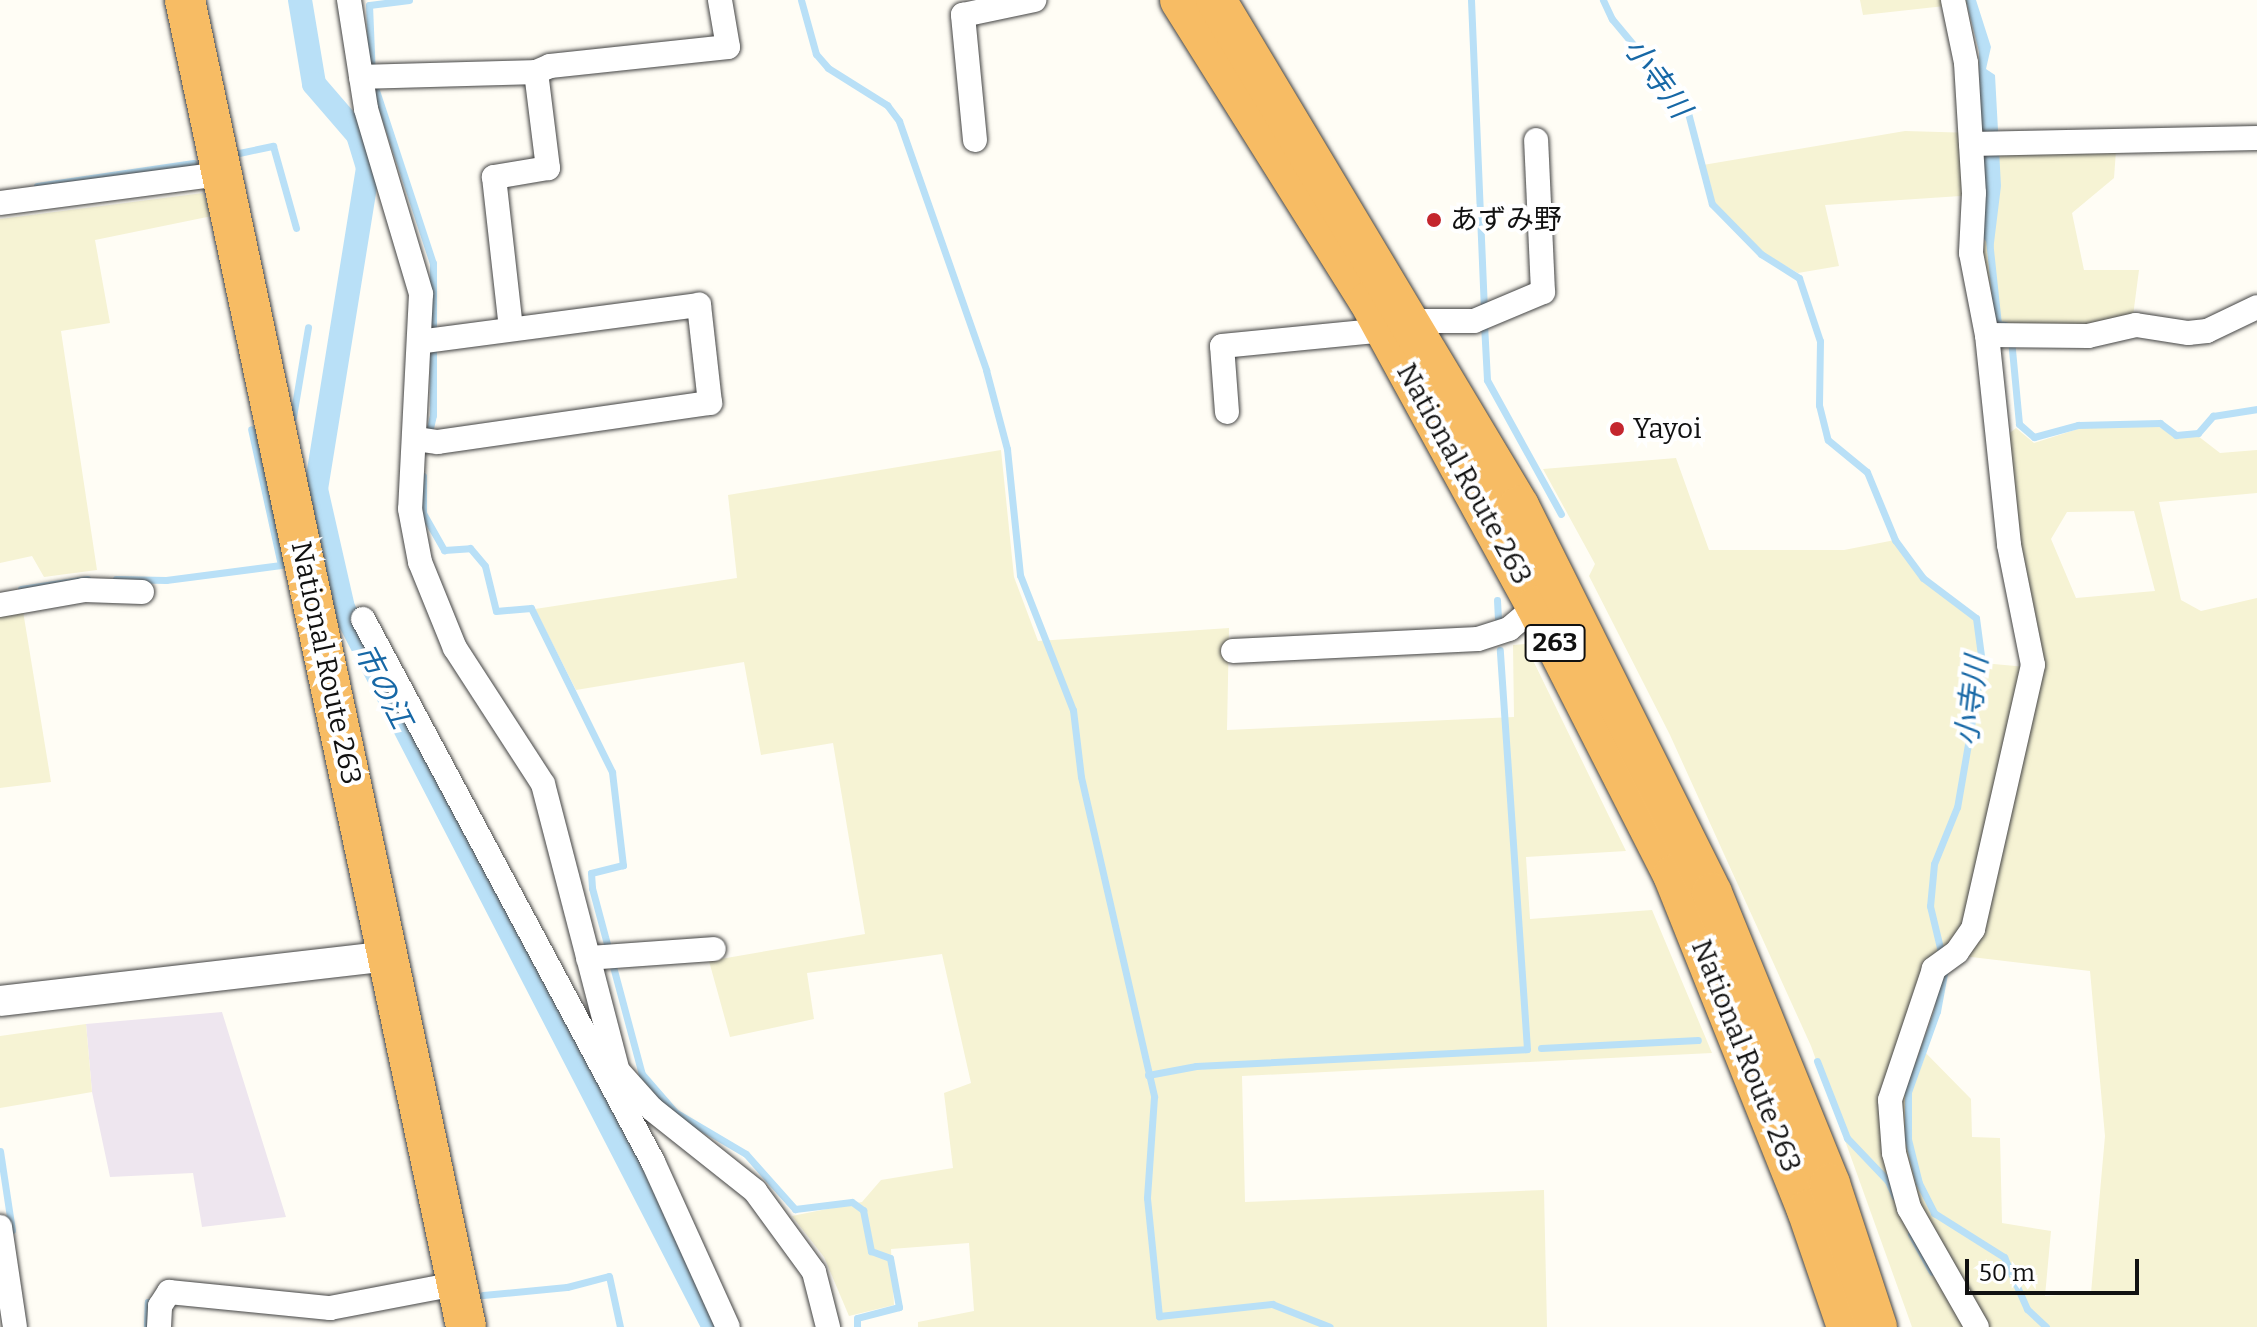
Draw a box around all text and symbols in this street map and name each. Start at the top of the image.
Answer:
water label: 小寺川 [1616,31,1698,125]
place label: あずみ野 [1450,203,1562,237]
marker: あずみ野 [1425,211,1443,229]
street label: National Route 263 [1389,358,1539,590]
place label: Yayoi [1633,412,1702,446]
marker: Yayoi [1608,420,1626,438]
street label: National Route 263 [284,538,368,788]
road number: 263 [1523,621,1587,665]
water label: 市の江 [347,638,419,734]
water label: 小寺川 [1949,654,1995,748]
street label: National Route 263 [1684,935,1808,1177]
scale bar [1969,1243,2143,1293]
text: 50 m [1979,1259,2035,1287]

